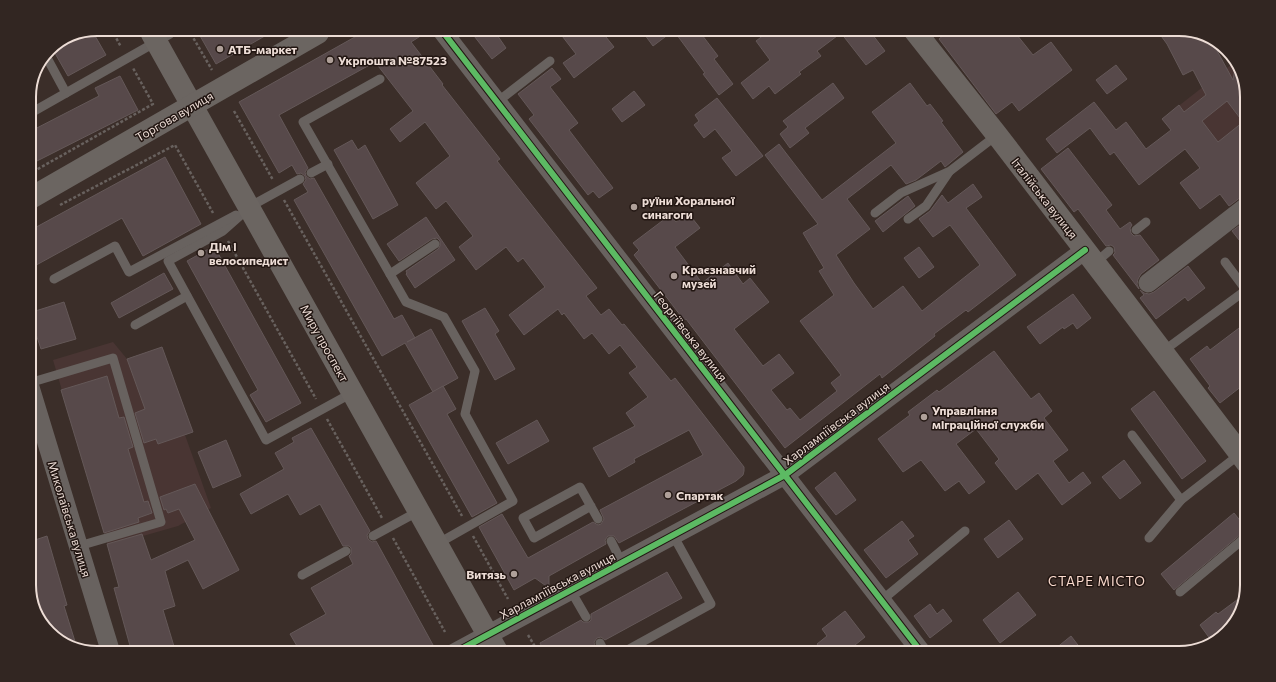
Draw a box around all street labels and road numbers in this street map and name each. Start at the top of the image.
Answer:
street label: Торгова вулиця [133,88,215,144]
street label: Італійська вулиця [1009,155,1081,241]
street label: Георгіївська вулиця [651,288,731,384]
street label: Миру проспект [298,302,352,384]
street label: Харлампіївська вулиця [780,379,892,467]
street label: Миколаївська вулиця [46,459,94,579]
street label: Харлампіївська вулиця [497,549,617,621]

